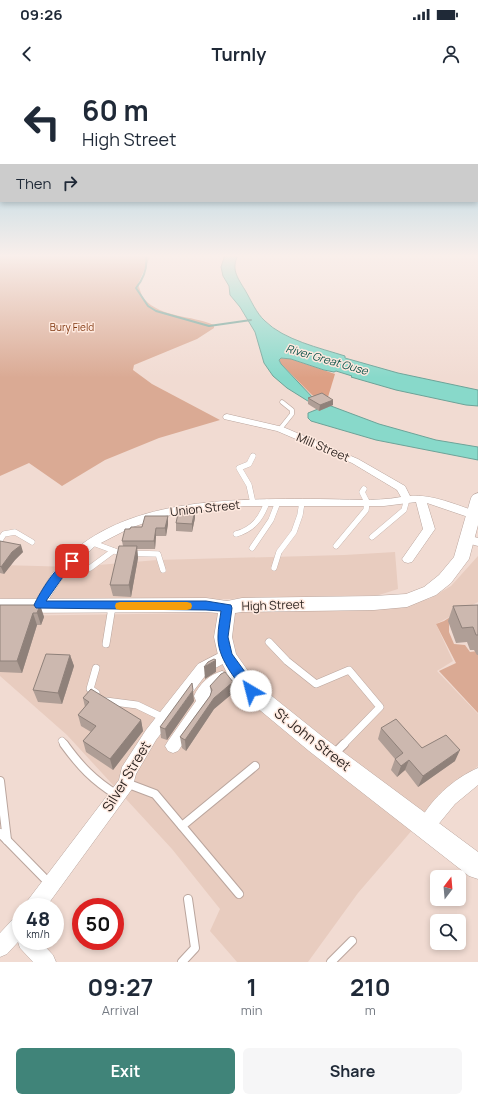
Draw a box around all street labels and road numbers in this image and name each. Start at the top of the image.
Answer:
street label: Mill Street [294,428,352,466]
street label: Union Street [169,496,241,520]
street label: High Street [241,595,305,615]
street label: St John Street [271,703,356,775]
street label: Silver Street [97,737,155,815]

